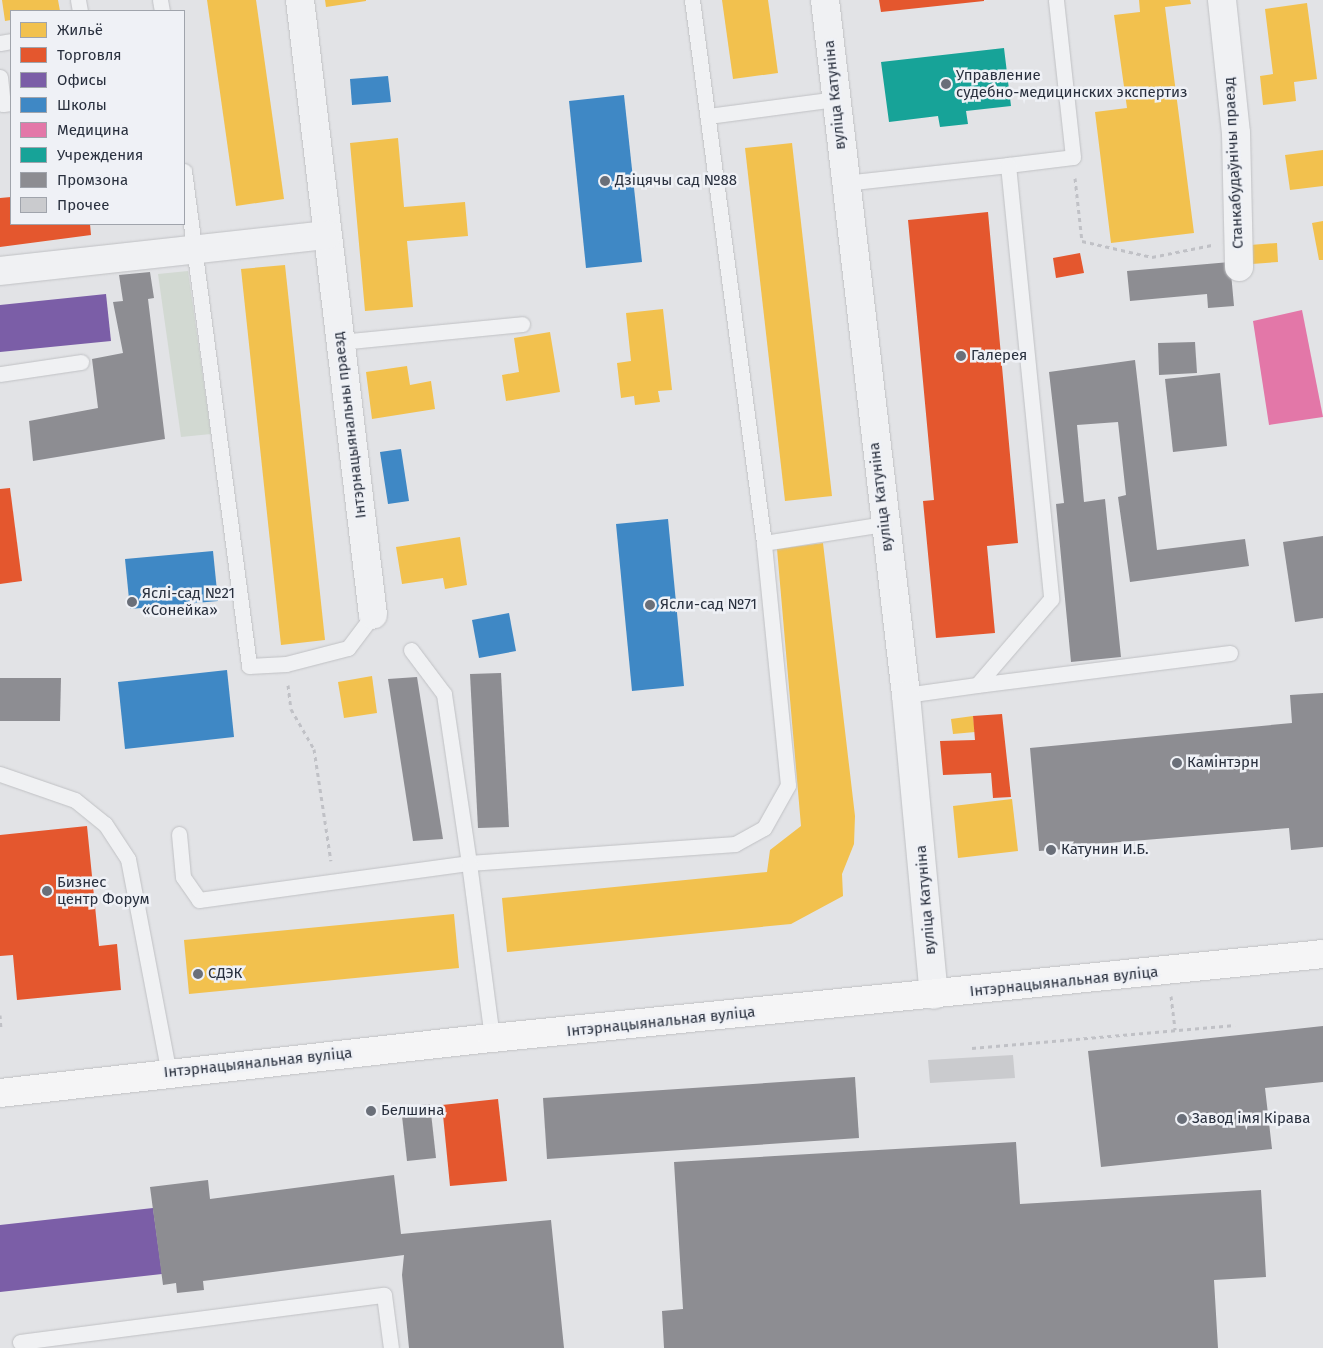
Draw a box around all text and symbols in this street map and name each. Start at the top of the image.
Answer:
legend [10,10,185,225]
text: Жильё [57,21,103,39]
street label: вуліца Катуніна [820,39,850,151]
text: Торговля [57,46,122,64]
place label: Управление судебно-медицинских экспертиз [956,66,1188,101]
text: Офисы [57,71,107,89]
street label: Станкабудаўнічы праезд [1221,77,1247,249]
marker: Управление судебно-медицинских экспертиз [940,78,952,90]
text: Школы [57,96,107,114]
text: Медицина [57,121,129,139]
text: Учреждения [57,146,143,164]
text: Промзона [57,171,128,189]
place label: Дзіцячы сад №88 [615,172,737,190]
marker: Дзіцячы сад №88 [599,175,611,187]
text: Прочее [57,196,109,214]
street label: Інтэрнацыянальны праезд [330,331,370,519]
place label: Галерея [971,347,1027,365]
marker: Галерея [955,350,967,362]
street label: вуліца Катуніна [865,441,897,553]
place label: Яслі-сад №21 «Сонейка» [142,584,235,619]
marker: Яслі-сад №21 «Сонейка» [126,596,138,608]
place label: Ясли-сад №71 [660,596,757,614]
marker: Ясли-сад №71 [644,599,656,611]
place label: Камінтэрн [1187,754,1259,772]
marker: Камінтэрн [1171,757,1183,769]
place label: Катунин И.Б. [1061,841,1149,859]
street label: вуліца Катуніна [912,844,940,956]
marker: Катунин И.Б. [1045,844,1057,856]
place label: Бизнес центр Форум [57,873,150,908]
marker: Бизнес центр Форум [41,885,53,897]
street label: Інтэрнацыянальная вуліца [969,963,1159,1001]
place label: СДЭК [208,965,242,983]
marker: СДЭК [192,968,204,980]
street label: Інтэрнацыянальная вуліца [566,1003,756,1041]
street label: Інтэрнацыянальная вуліца [163,1044,353,1082]
place label: Белшина [381,1102,444,1120]
marker: Белшина [365,1105,377,1117]
place label: Завод імя Кірава [1192,1110,1310,1128]
marker: Завод імя Кірава [1176,1113,1188,1125]

